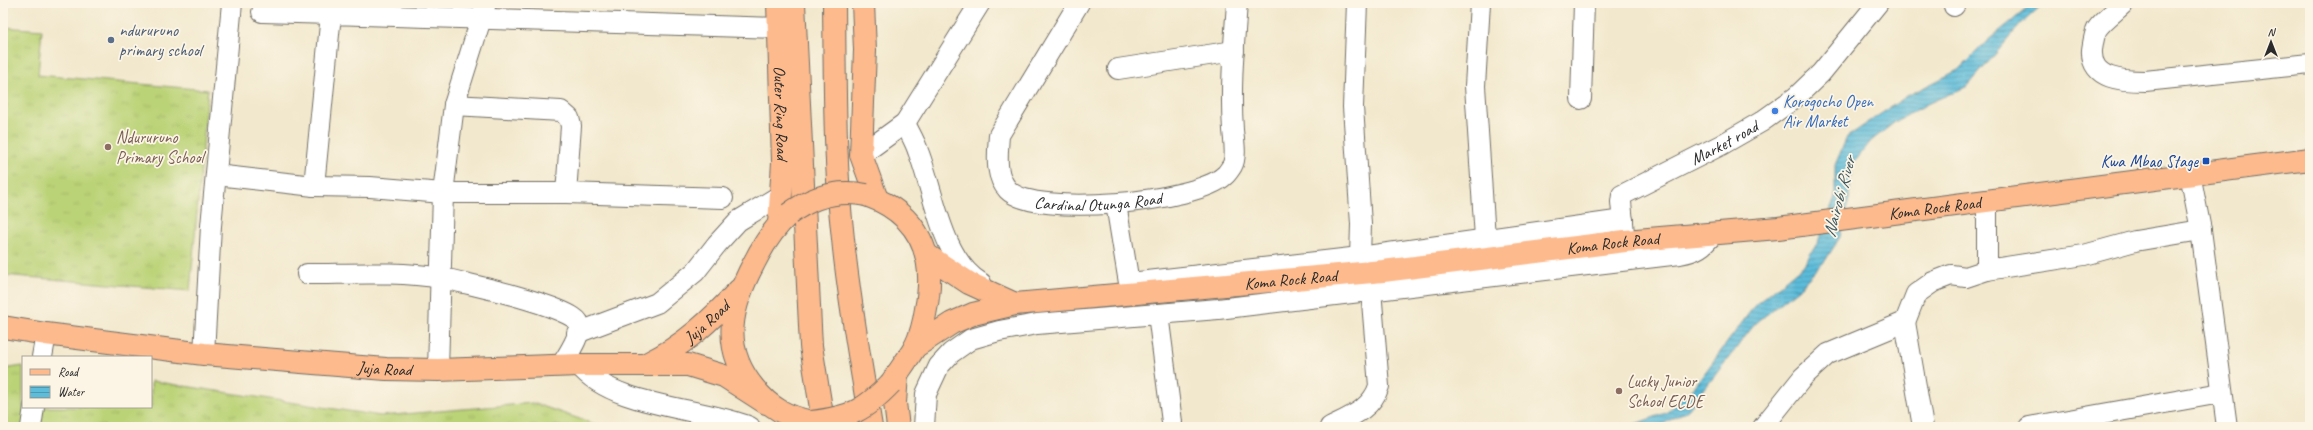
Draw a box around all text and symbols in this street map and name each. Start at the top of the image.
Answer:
place label: ndururuno primary school [119,20,205,61]
north arrow [2251,22,2291,62]
text: N [2268,25,2277,39]
marker: ndururuno primary school [106,35,116,45]
street label: Outer Ring Road [769,65,794,164]
place label: Korogocho Open Air Market [1783,91,1875,132]
marker: Korogocho Open Air Market [1770,106,1780,116]
street label: Market road [1687,114,1764,169]
place label: Ndururuno Primary School [116,127,206,168]
marker: Ndururuno Primary School [103,142,113,152]
water label: Nairobi River [1818,151,1861,239]
place label: Kwa Mbao Stage [2101,151,2199,172]
marker: Kwa Mbao Stage [2201,156,2211,166]
street label: Cardinal Otunga Road [1033,186,1167,215]
street label: Koma Rock Road [1887,191,1984,224]
street label: Koma Rock Road [1565,227,1662,259]
street label: Koma Rock Road [1244,264,1340,294]
street label: Juja Road [679,294,736,348]
legend [22,356,152,408]
street label: Juja Road [356,356,415,380]
text: Road [58,364,80,380]
place label: Lucky Junior School ECDE [1627,371,1706,412]
text: Water [58,384,86,400]
marker: Lucky Junior School ECDE [1614,386,1624,396]

